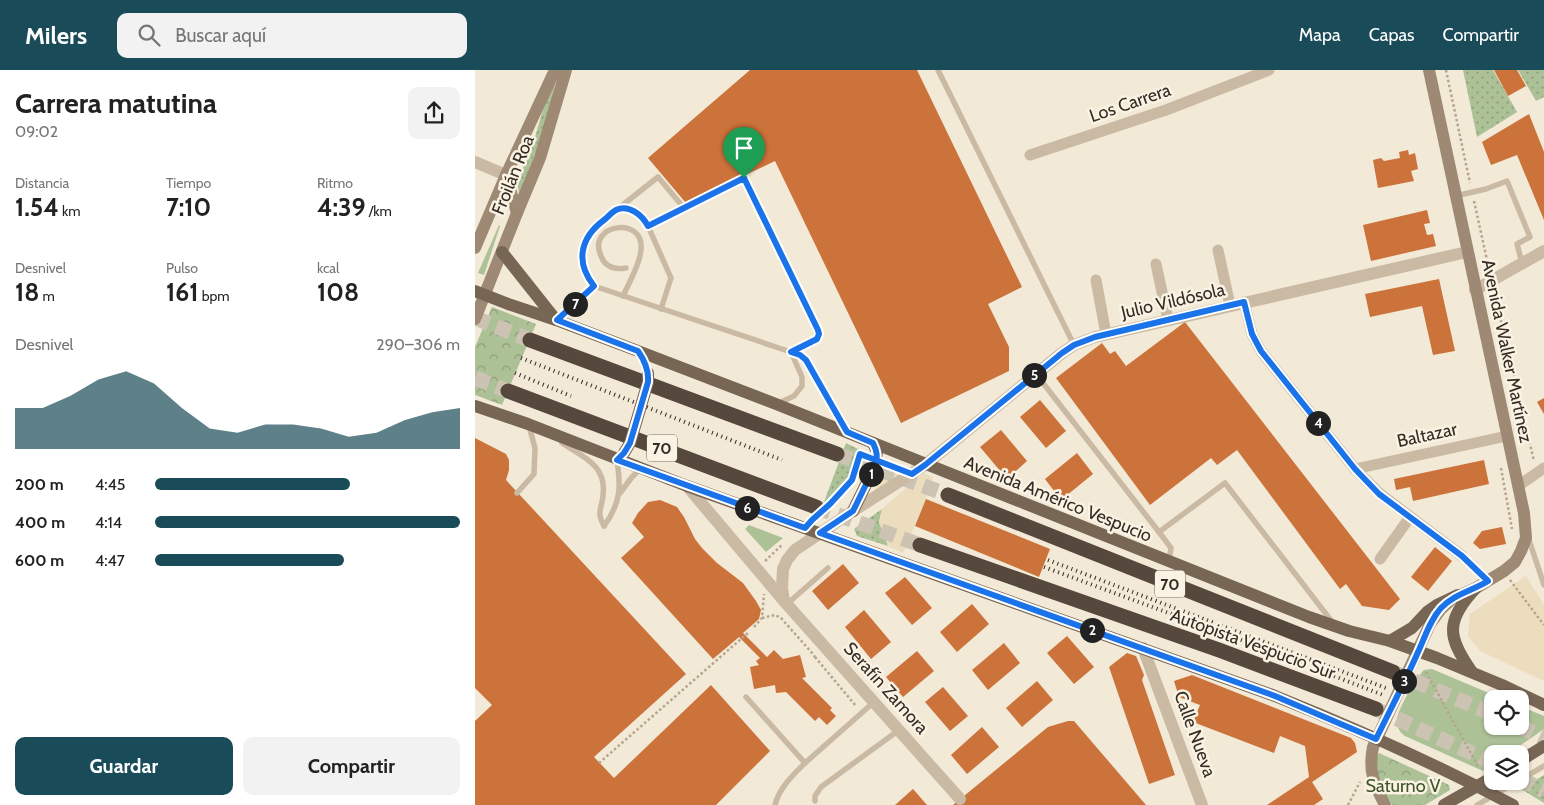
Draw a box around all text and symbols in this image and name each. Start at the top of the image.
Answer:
search box [117,13,467,58]
text: Milers [25,21,87,50]
icon: search [135,21,163,49]
text: Buscar aquí [175,24,266,47]
text: Mapa [1299,24,1341,46]
text: Capas [1369,24,1415,46]
text: Compartir [1443,24,1519,46]
street label: Los Carrera [1086,79,1174,127]
text: Carrera matutina [15,86,217,120]
button: share [408,87,460,139]
text: 09:02 [15,122,58,141]
pin [723,127,765,178]
street label: Froilán Roa [487,132,539,218]
icon: arrive [730,134,758,162]
text: Distancia [15,174,69,192]
text: Tiempo [166,174,211,192]
text: Ritmo [317,174,353,192]
text: 1.54 [15,192,59,222]
text: 7:10 [166,192,211,222]
text: 4:39 [317,192,366,222]
text: km [59,202,80,220]
text: /km [366,202,392,220]
street label: Avenida Walker Martínez [1477,257,1537,445]
text: Desnivel [15,259,66,277]
text: Pulso [166,259,198,277]
text: kcal [317,259,339,277]
text: 18 [15,277,39,307]
text: 161 [166,277,199,307]
text: 108 [317,277,359,307]
street label: Julio Vildósola [1118,278,1227,324]
text: m [39,287,55,305]
text: bpm [199,287,230,305]
pin: 7 [563,292,587,316]
text: 7 [572,295,579,313]
text: Desnivel [15,335,73,354]
text: 290–306 m [376,335,460,354]
pin: 5 [1021,362,1047,388]
text: 5 [1031,366,1038,384]
pin: 4 [1305,410,1331,436]
text: 4 [1314,414,1323,432]
street label: Baltazar [1395,418,1459,452]
road number: 70 [647,434,677,462]
street label: Avenida Américo Vespucio [961,451,1155,547]
pin: 1 [859,462,883,486]
text: 1 [869,465,874,483]
text: 200 m [15,475,64,494]
text: 4:45 [95,475,125,494]
pin: 6 [735,496,759,520]
text: 6 [744,499,751,517]
text: 400 m [15,513,65,532]
text: 4:14 [95,513,122,532]
text: 600 m [15,551,64,570]
text: 4:47 [95,551,125,570]
road number: 70 [1155,570,1185,598]
street label: Autopista Vespucio Sur [1168,604,1339,684]
pin: 2 [1079,618,1105,642]
text: 2 [1089,621,1096,639]
street label: Serafín Zamora [839,638,933,739]
pin: 3 [1391,668,1417,694]
text: 3 [1401,672,1408,690]
street label: Calle Nueva [1169,688,1221,780]
map controls [1484,690,1529,790]
button: locate [1484,690,1529,735]
button: Guardar [15,737,233,795]
button: Compartir [243,737,460,795]
button: layers [1484,745,1529,790]
park label: Saturno V [1365,775,1441,797]

